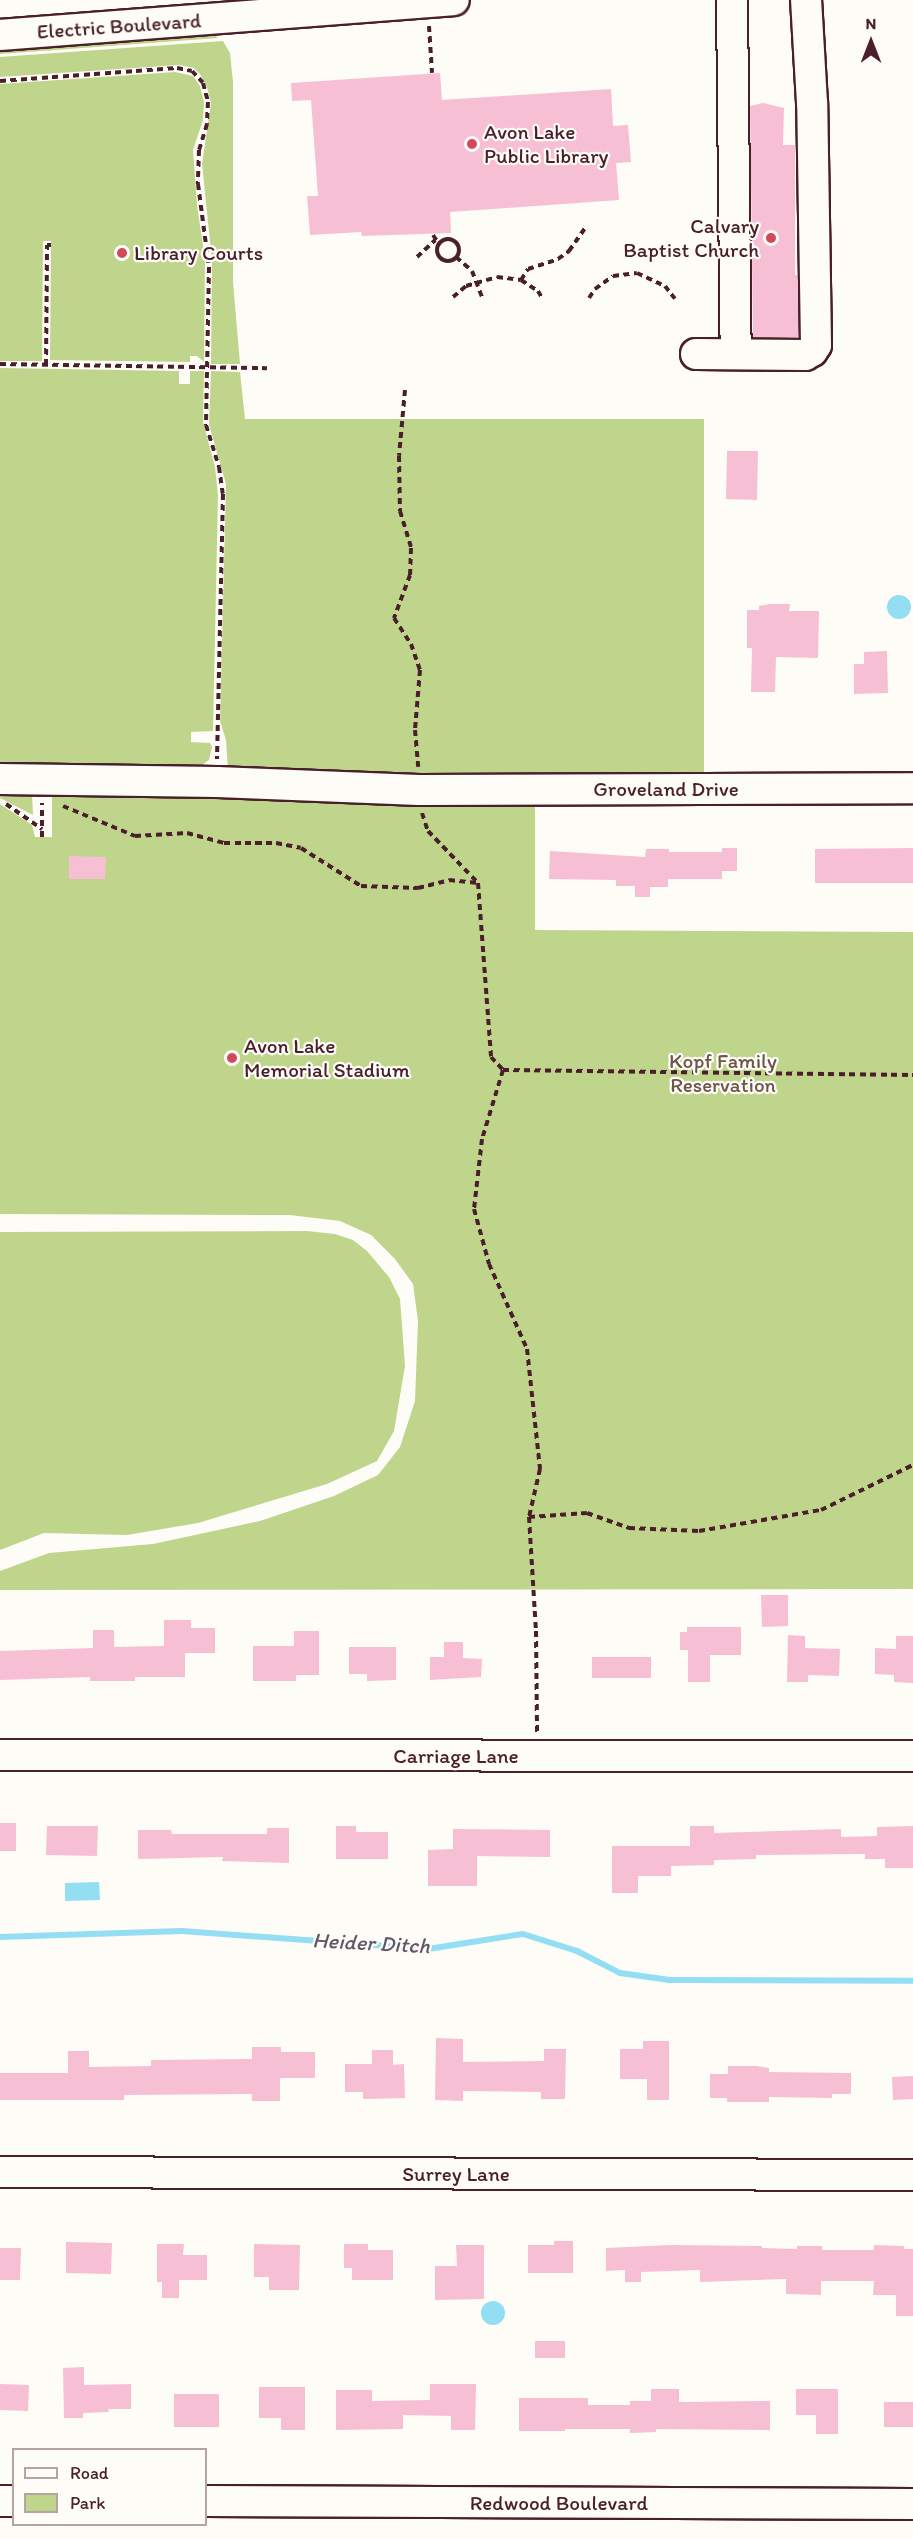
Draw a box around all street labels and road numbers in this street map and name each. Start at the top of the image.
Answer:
street label: Electric Boulevard [36,8,202,44]
street label: Groveland Drive [593,776,739,802]
street label: Carriage Lane [393,1743,519,1769]
street label: Surrey Lane [402,2161,510,2187]
street label: Redwood Boulevard [470,2490,648,2516]

